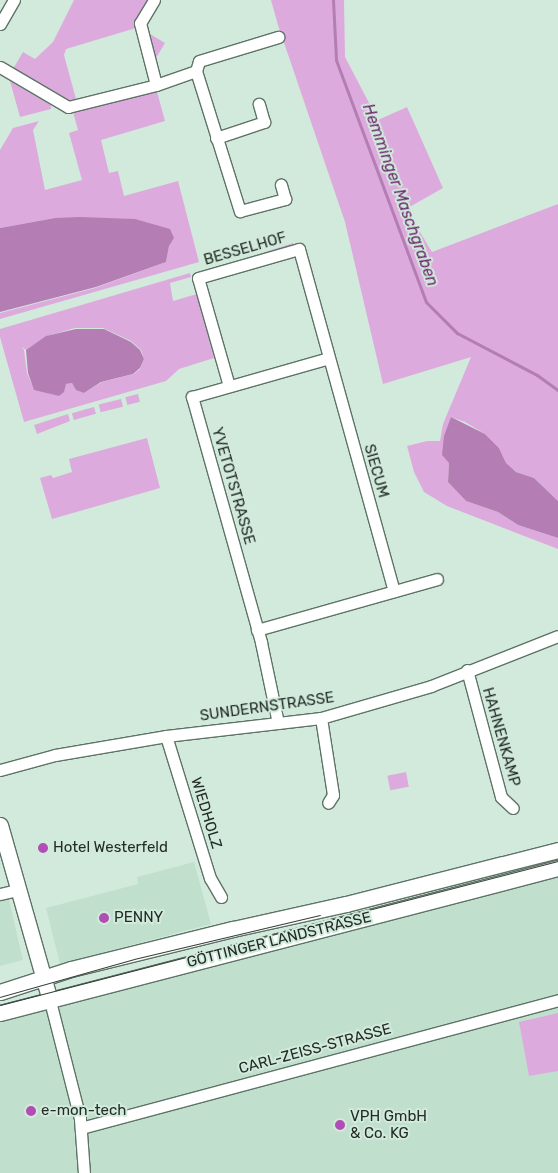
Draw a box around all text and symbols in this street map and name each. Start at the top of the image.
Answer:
water label: Hemminger Maschgraben [358,101,442,289]
street label: BESSELHOF [202,229,288,269]
street label: YVETOTSTRASSE [208,425,258,547]
street label: SIECUM [360,442,392,500]
street label: HAHNENKAMP [478,685,524,789]
street label: SUNDERNSTRASSE [199,689,335,725]
street label: WIEDHOLZ [187,775,225,851]
place label: Hotel Westerfeld [53,839,168,857]
marker: Hotel Westerfeld [37,842,49,854]
street label: GÖTTINGER LANDSTRASSE [185,908,373,972]
place label: PENNY [114,909,163,927]
marker: PENNY [98,912,110,924]
street label: CARL-ZEISS-STRASSE [237,1020,393,1078]
place label: e-mon-tech [41,1102,126,1120]
marker: e-mon-tech [25,1105,37,1117]
place label: VPH GmbH & Co. KG [350,1107,427,1142]
marker: VPH GmbH & Co. KG [334,1119,346,1131]

